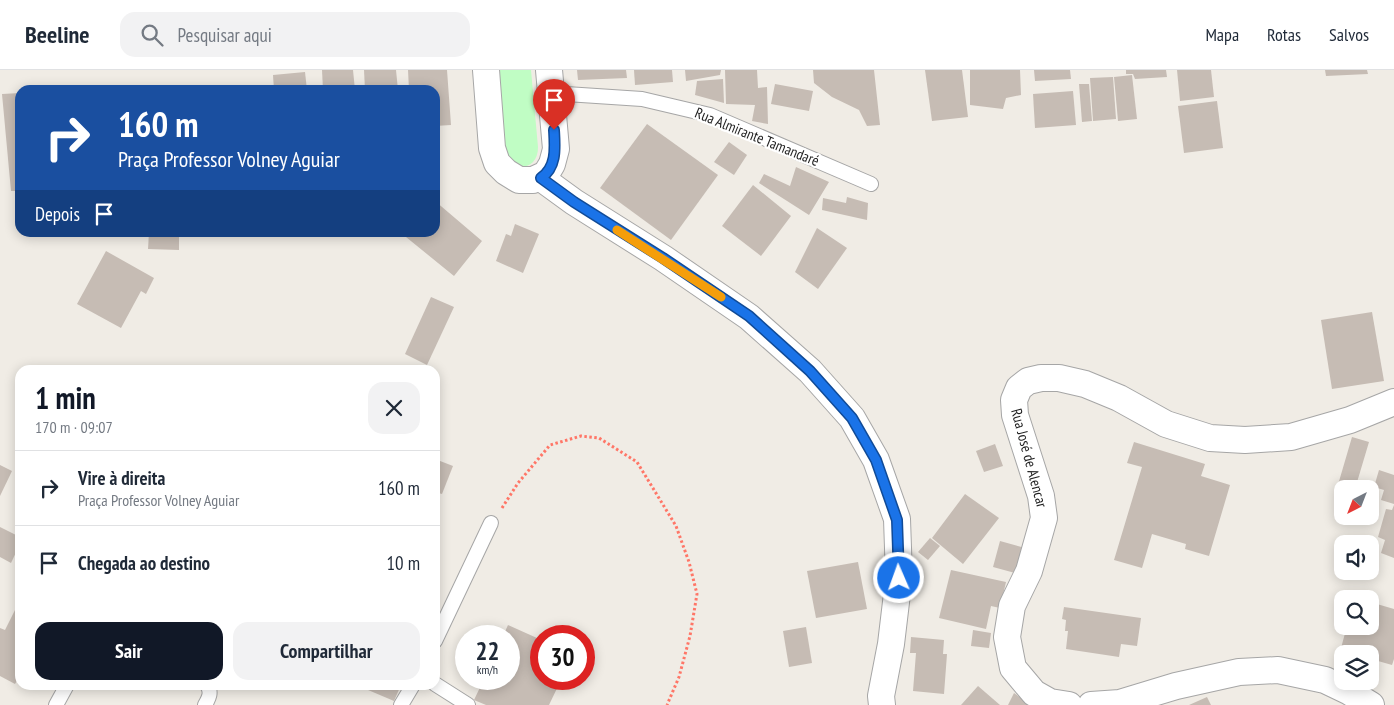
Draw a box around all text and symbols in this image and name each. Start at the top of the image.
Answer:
search box [120,12,470,57]
text: Beeline [25,19,90,50]
icon: search [138,21,166,49]
text: Pesquisar aqui [178,23,272,47]
text: Mapa [1205,23,1239,46]
text: Rotas [1267,23,1301,46]
text: Salvos [1329,23,1369,46]
pin [533,79,575,130]
icon: arrive [540,86,568,114]
text: 160 m [118,101,199,147]
street label: Rua Almirante Tamandaré [692,103,822,170]
icon: right [35,105,100,170]
text: Praça Professor Volney Aguiar [118,145,340,173]
icon: arrive [90,200,118,228]
text: Depois [35,202,80,226]
text: 1 min [35,378,96,417]
button: close [368,382,420,434]
street label: Rua José de Alencar [1007,406,1052,510]
text: 170 m · 09:07 [35,417,113,437]
text: Vire à direita [78,466,165,490]
icon: right [35,474,63,502]
text: 160 m [378,476,420,500]
north arrow [1334,480,1379,525]
map controls [1334,480,1379,690]
text: Praça Professor Volney Aguiar [78,490,239,510]
button: sound [1334,535,1379,580]
icon: arrive [35,549,63,577]
text: Chegada ao destino [78,551,210,575]
text: 10 m [387,551,420,575]
position arrow [872,551,924,603]
button: search [1334,590,1379,635]
button: Sair [35,622,223,680]
button: Compartilhar [233,622,420,680]
speed limit sign: 30 [530,625,595,690]
text: 22 [476,635,499,667]
button: layers [1334,645,1379,690]
text: km/h [477,662,498,677]

